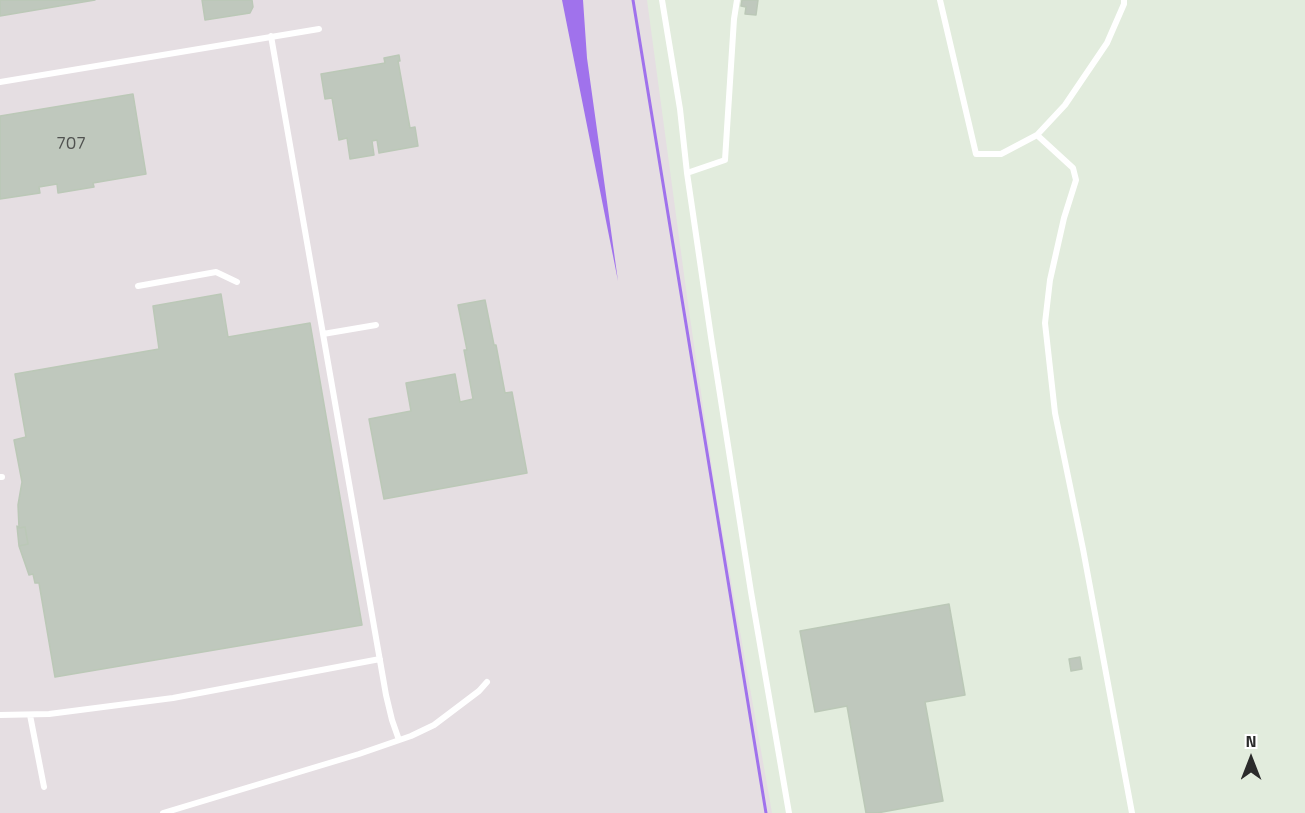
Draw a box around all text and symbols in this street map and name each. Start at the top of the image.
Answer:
house number: 707 [56,134,86,156]
north arrow [1221,729,1281,789]
text: N [1245,729,1257,753]

